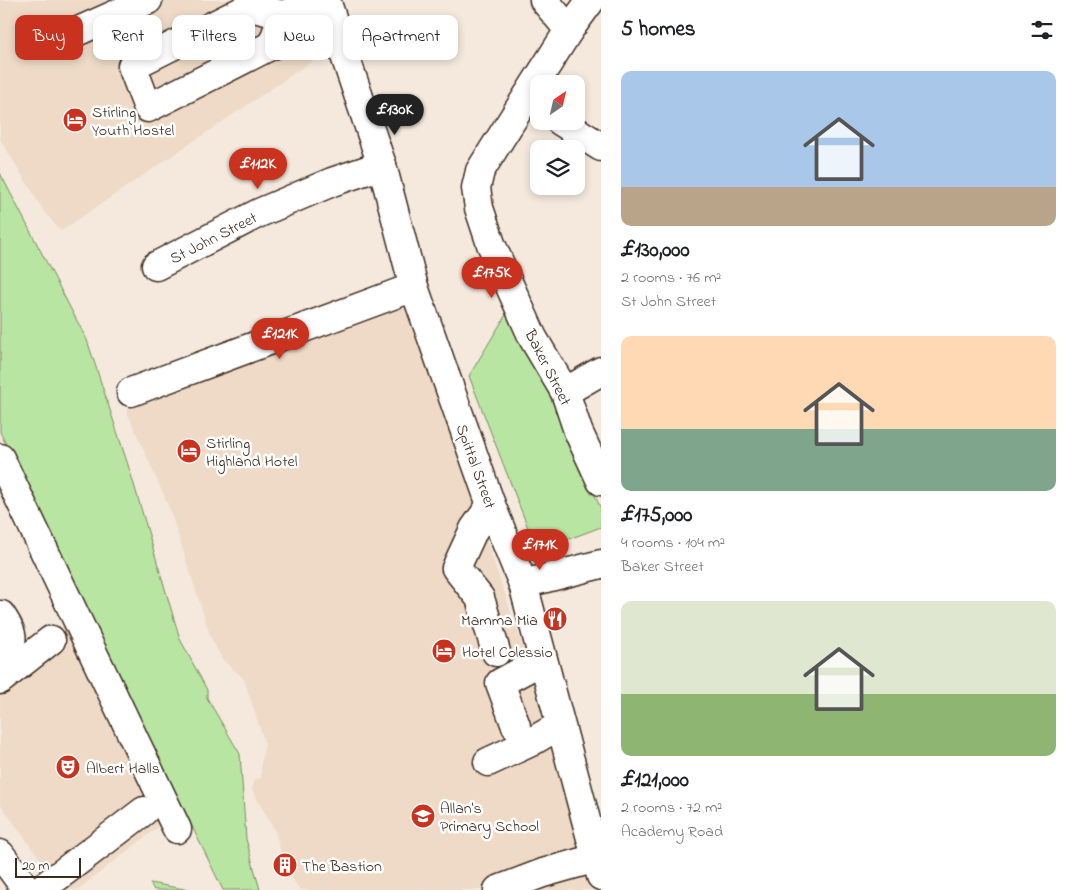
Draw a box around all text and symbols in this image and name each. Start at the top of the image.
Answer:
chip: Buy [15,15,83,60]
chip: Rent [93,15,162,60]
chip: Filters [172,15,255,60]
chip: New [265,15,333,60]
chip: Apartment [343,15,458,60]
text: 5 homes [621,15,696,45]
icon: filters [1028,16,1056,44]
north arrow [530,75,585,130]
map controls [530,75,585,195]
pin: £130K [360,94,430,136]
text: £130K [377,98,413,122]
place label: Stirling Youth Hostel [92,101,175,143]
icon: home [794,104,884,194]
hotel icon: Stirling Youth Hostel [62,107,88,133]
button: layers [530,140,585,195]
pin: £112K [223,148,293,190]
text: £112K [240,152,276,176]
street label: St John Street [166,206,262,271]
text: £130,000 [621,236,690,266]
pin: £175K [457,256,527,299]
text: £175K [473,261,511,285]
text: 2 rooms · 76 m² [621,266,721,290]
text: St John Street [621,290,716,314]
pin: £121K [245,318,315,360]
text: £121K [262,322,298,346]
street label: Baker Street [517,325,577,411]
icon: home [794,369,884,459]
street label: Spittal Street [449,421,502,513]
place label: Stirling Highland Hotel [206,432,298,474]
hotel icon: Stirling Highland Hotel [176,438,202,464]
text: £175,000 [621,501,692,531]
pin: £171K [505,528,575,571]
text: 4 rooms · 104 m² [621,531,725,555]
text: £171K [523,533,557,557]
text: Baker Street [621,555,704,579]
restaurant icon: Mamma Mia [542,606,568,632]
place label: Mamma Mia [461,609,538,633]
icon: home [794,634,884,724]
hotel icon: Hotel Colessio [431,638,457,664]
place label: Hotel Colessio [462,641,553,665]
theatre icon: Albert Halls [55,754,81,780]
place label: Albert Halls [86,757,160,781]
text: £121,000 [621,766,689,796]
text: 2 rooms · 72 m² [621,796,722,820]
place label: Allan's Primary School [440,797,539,839]
school or university icon: Allan's Primary School [410,803,436,829]
text: Academy Road [621,820,723,844]
building icon: The Bastion [272,852,298,878]
scale bar [15,855,81,878]
place label: The Bastion [302,855,382,879]
text: 20 m [22,856,49,877]

